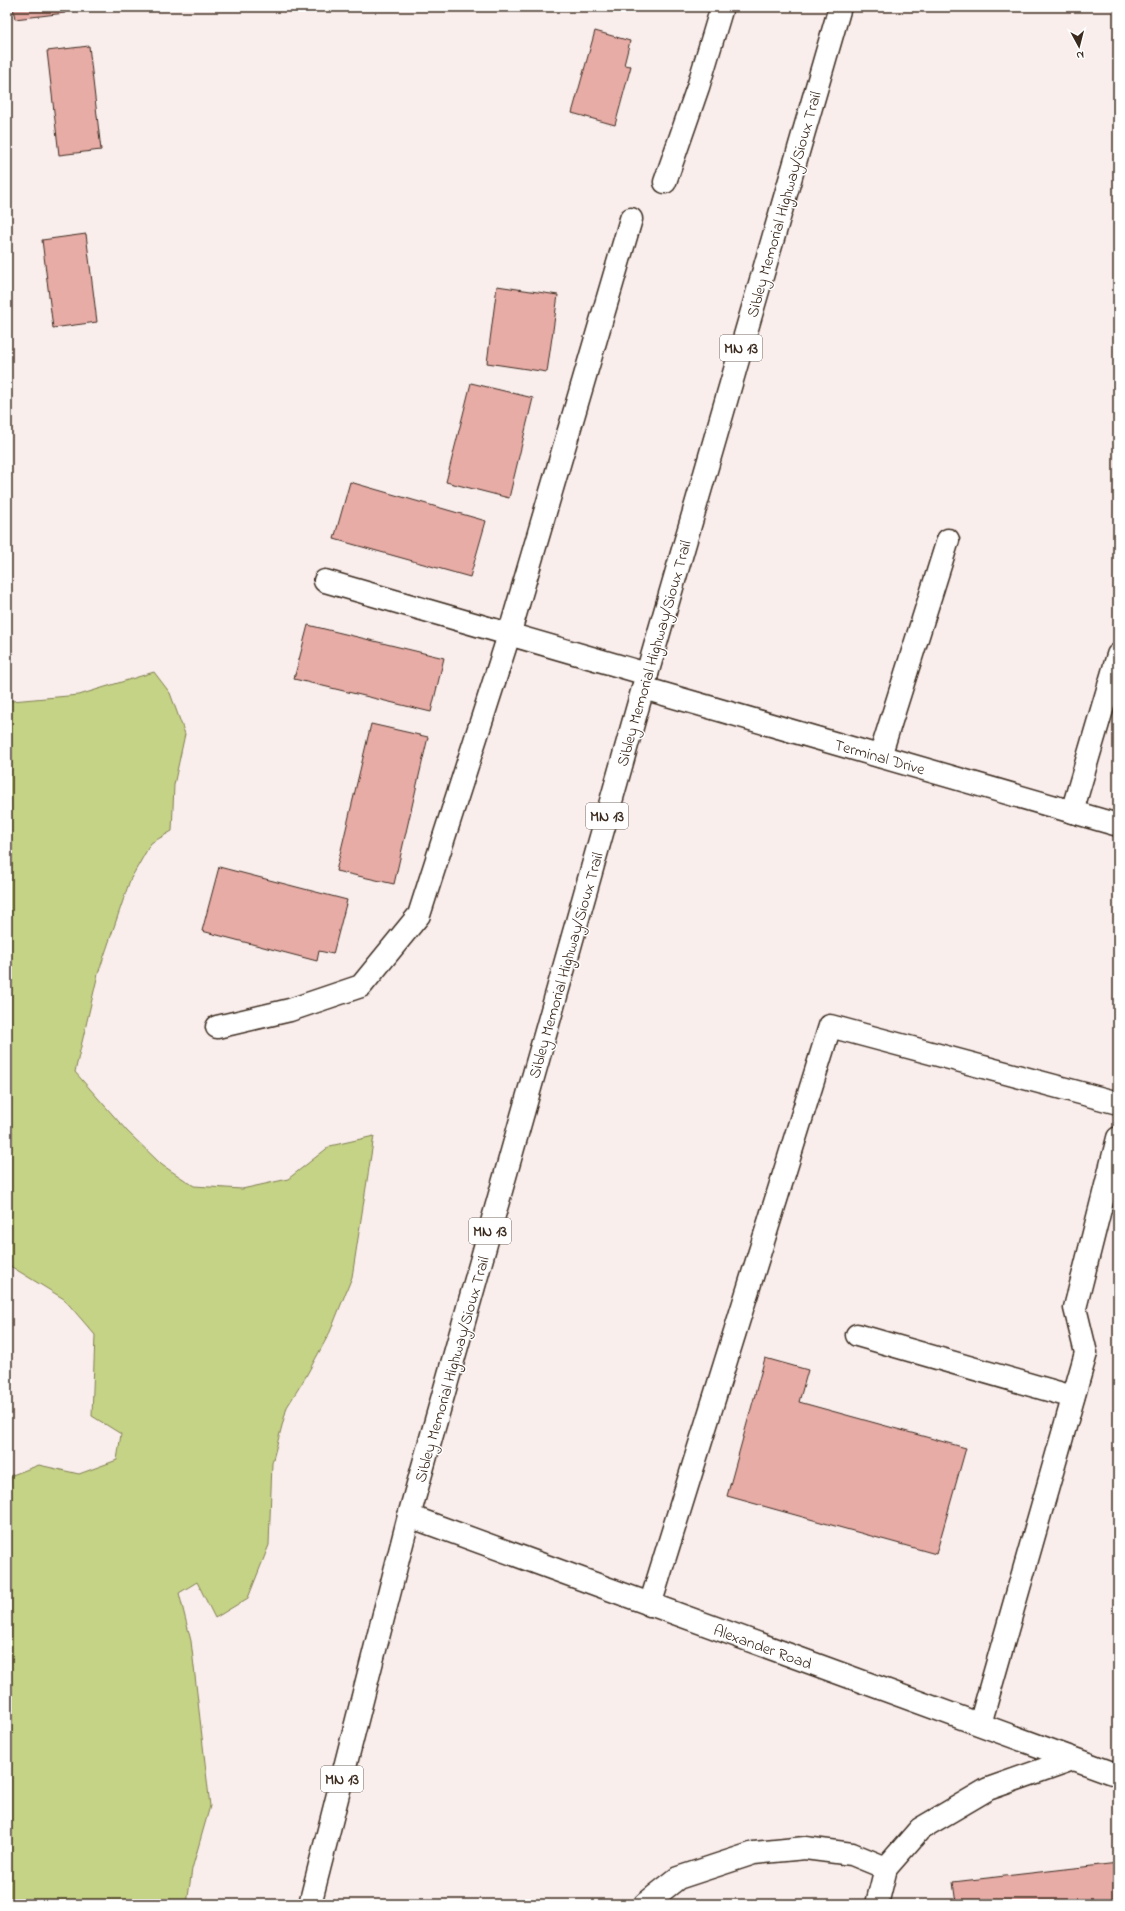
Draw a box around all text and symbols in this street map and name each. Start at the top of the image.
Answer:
north arrow [1059,26,1099,66]
text: N [1075,47,1085,63]
street label: Sibley Memorial Highway/Sioux Trail [741,88,829,320]
road number: MN 13 [720,335,762,361]
street label: Sibley Memorial Highway/Sioux Trail [611,537,699,769]
street label: Terminal Drive [831,734,928,783]
road number: MN 13 [586,803,628,829]
street label: Sibley Memorial Highway/Sioux Trail [523,849,611,1081]
road number: MN 13 [469,1218,511,1244]
street label: Sibley Memorial Highway/Sioux Trail [409,1253,497,1485]
street label: Alexander Road [710,1619,815,1677]
road number: MN 13 [321,1766,363,1792]

